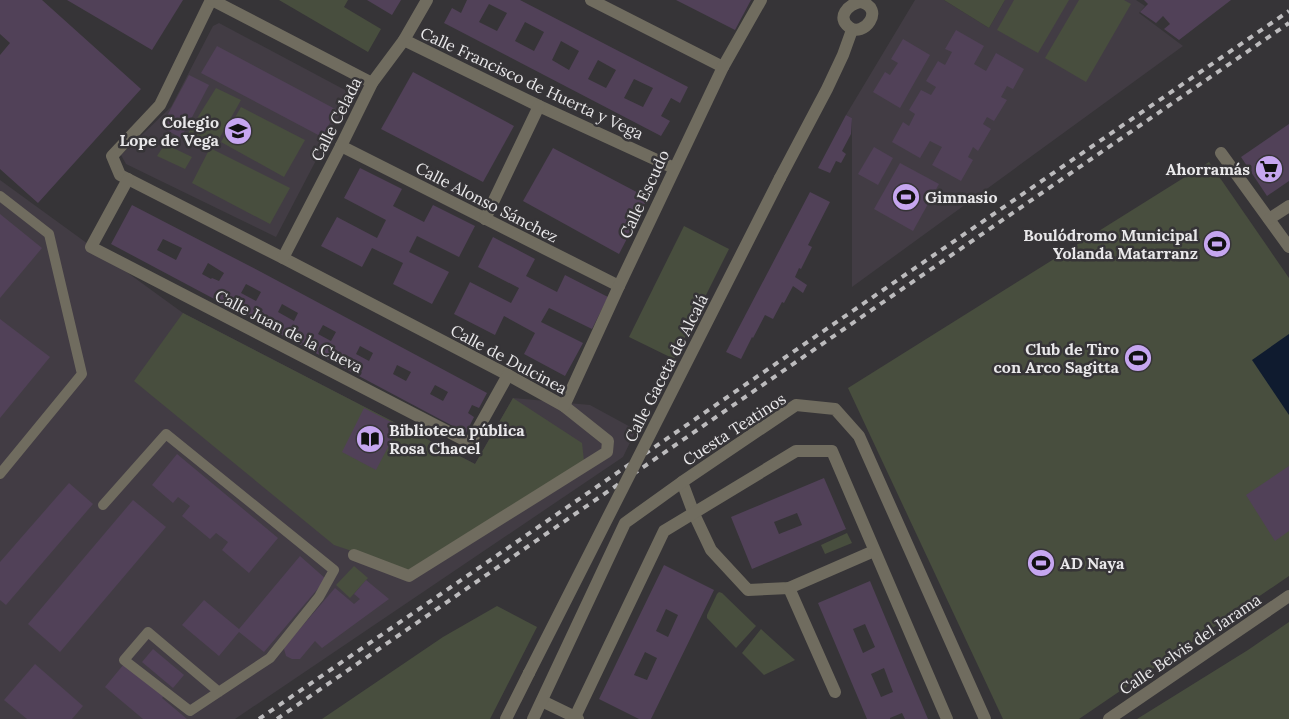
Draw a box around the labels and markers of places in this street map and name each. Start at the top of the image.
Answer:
place label: Colegio Lope de Vega [120,112,220,150]
school or university icon: Colegio Lope de Vega [223,116,253,146]
supermarket icon: Ahorramás [1254,154,1284,184]
place label: Ahorramás [1166,159,1250,179]
sports icon: Gimnasio [891,182,921,212]
place label: Gimnasio [925,187,998,207]
place label: Boulódromo Municipal Yolanda Matarranz [1023,225,1198,263]
sports icon: Boulódromo Municipal Yolanda Matarranz [1202,229,1232,259]
place label: Club de Tiro con Arco Sagitta [994,339,1120,377]
sports icon: Club de Tiro con Arco Sagitta [1123,343,1153,373]
place label: Biblioteca pública Rosa Chacel [389,420,525,458]
library icon: Biblioteca pública Rosa Chacel [355,424,385,454]
sports icon: AD Naya [1026,548,1056,578]
place label: AD Naya [1060,553,1125,573]

